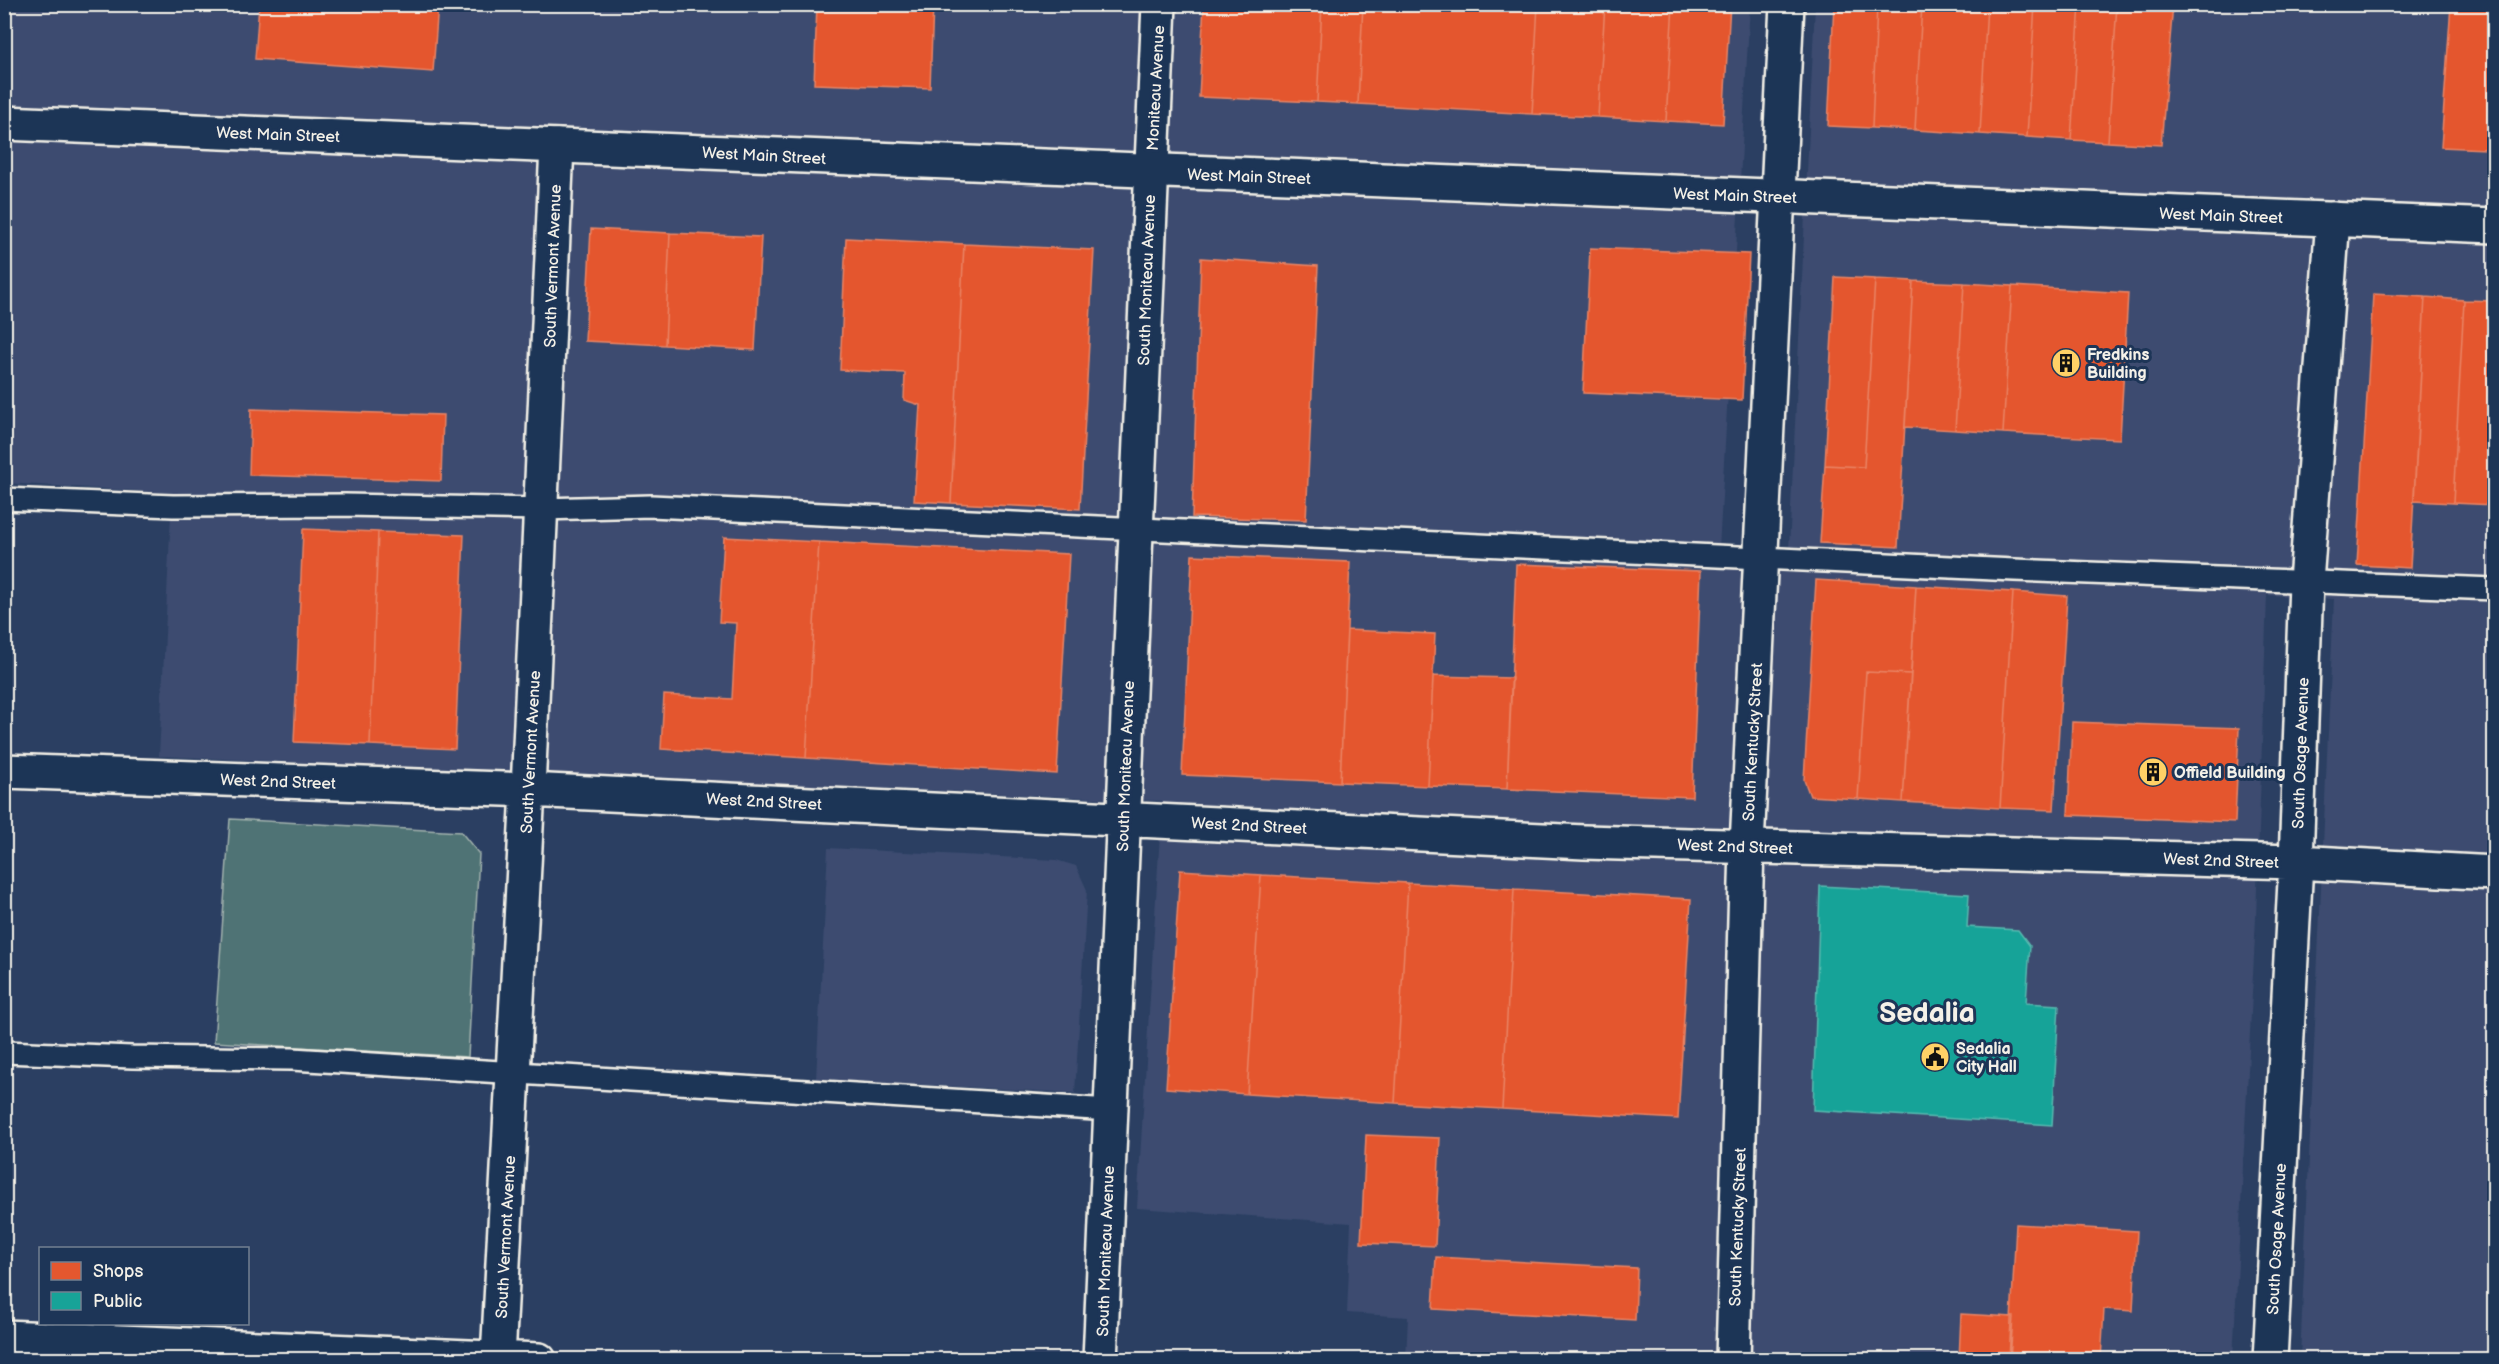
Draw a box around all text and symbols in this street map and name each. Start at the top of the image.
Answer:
street label: Moniteau Avenue [1144,24,1169,151]
street label: West Main Street [216,124,340,147]
street label: West Main Street [702,144,826,169]
street label: West Main Street [1187,166,1311,189]
street label: South Vermont Avenue [541,184,566,348]
street label: West Main Street [1673,185,1797,208]
street label: South Moniteau Avenue [1135,194,1160,366]
street label: West Main Street [2159,205,2283,228]
place label: Fredkins Building [2087,346,2149,383]
building icon: Fredkins Building [2050,347,2082,379]
street label: South Kentucky Street [1740,662,1767,822]
street label: South Vermont Avenue [518,670,545,834]
street label: South Osage Avenue [2289,676,2314,829]
street label: South Moniteau Avenue [1114,680,1139,852]
building icon: Offield Building [2137,756,2169,788]
place label: Offield Building [2174,764,2286,783]
street label: West 2nd Street [220,771,336,794]
street label: West 2nd Street [706,790,822,815]
street label: West 2nd Street [1191,814,1307,839]
street label: West 2nd Street [1677,836,1793,859]
street label: West 2nd Street [2163,850,2279,873]
district label: Sedalia [1879,997,1975,1030]
place label: Sedalia City Hall [1956,1040,2017,1077]
public building icon: Sedalia City Hall [1919,1041,1951,1073]
street label: South Kentucky Street [1726,1147,1751,1307]
street label: South Vermont Avenue [493,1155,520,1319]
street label: South Osage Avenue [2264,1162,2291,1315]
street label: South Moniteau Avenue [1094,1165,1119,1337]
legend [39,1247,249,1325]
text: Shops [93,1261,144,1282]
text: Public [93,1291,142,1312]

